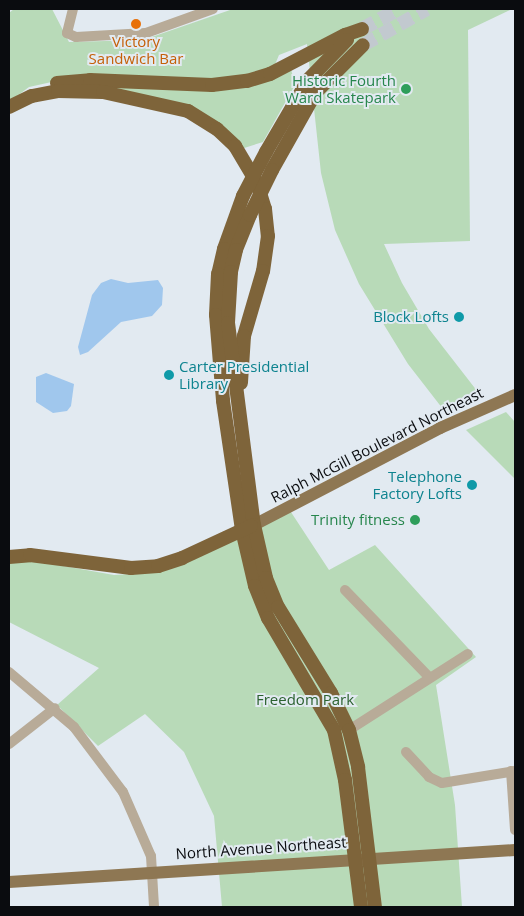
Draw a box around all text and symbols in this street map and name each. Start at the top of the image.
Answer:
marker: Victory Sandwich Bar [130,18,142,30]
place label: Victory Sandwich Bar [89,32,183,67]
place label: Historic Fourth Ward Skatepark [285,71,396,106]
marker: Historic Fourth Ward Skatepark [400,83,412,95]
place label: Block Lofts [373,308,449,326]
marker: Block Lofts [453,311,465,323]
place label: Carter Presidential Library [179,357,309,392]
marker: Carter Presidential Library [163,369,175,381]
street label: Ralph McGill Boulevard Northeast [268,383,486,507]
place label: Telephone Factory Lofts [372,467,462,502]
marker: Telephone Factory Lofts [466,479,478,491]
place label: Trinity fitness [311,511,405,529]
marker: Trinity fitness [409,514,421,526]
park label: Freedom Park [256,691,354,709]
street label: North Avenue Northeast [175,833,347,863]

